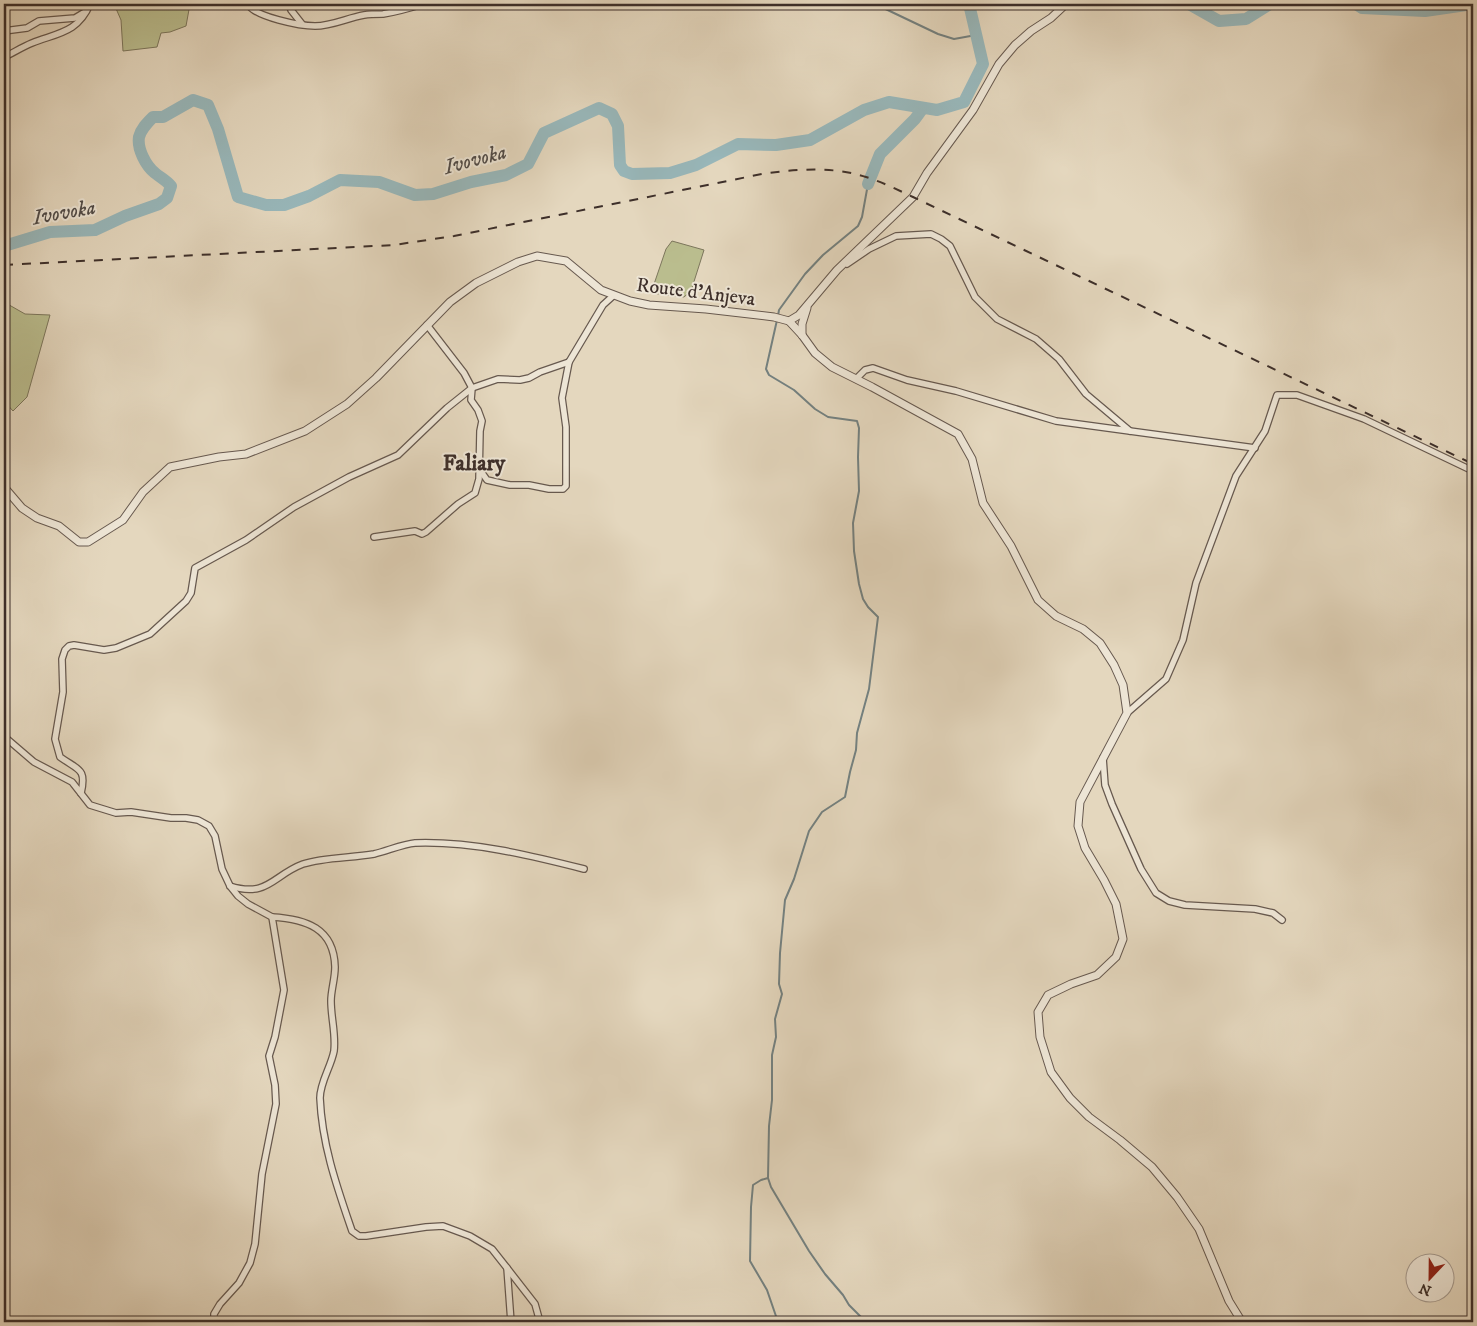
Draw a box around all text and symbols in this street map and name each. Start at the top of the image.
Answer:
water label: Ivovoka [439,139,509,181]
water label: Ivovoka [29,195,98,232]
street label: Route d'Anjeva [635,273,757,312]
district label: Faliary [443,450,506,477]
north arrow [1404,1254,1454,1304]
text: N [1416,1278,1434,1300]

